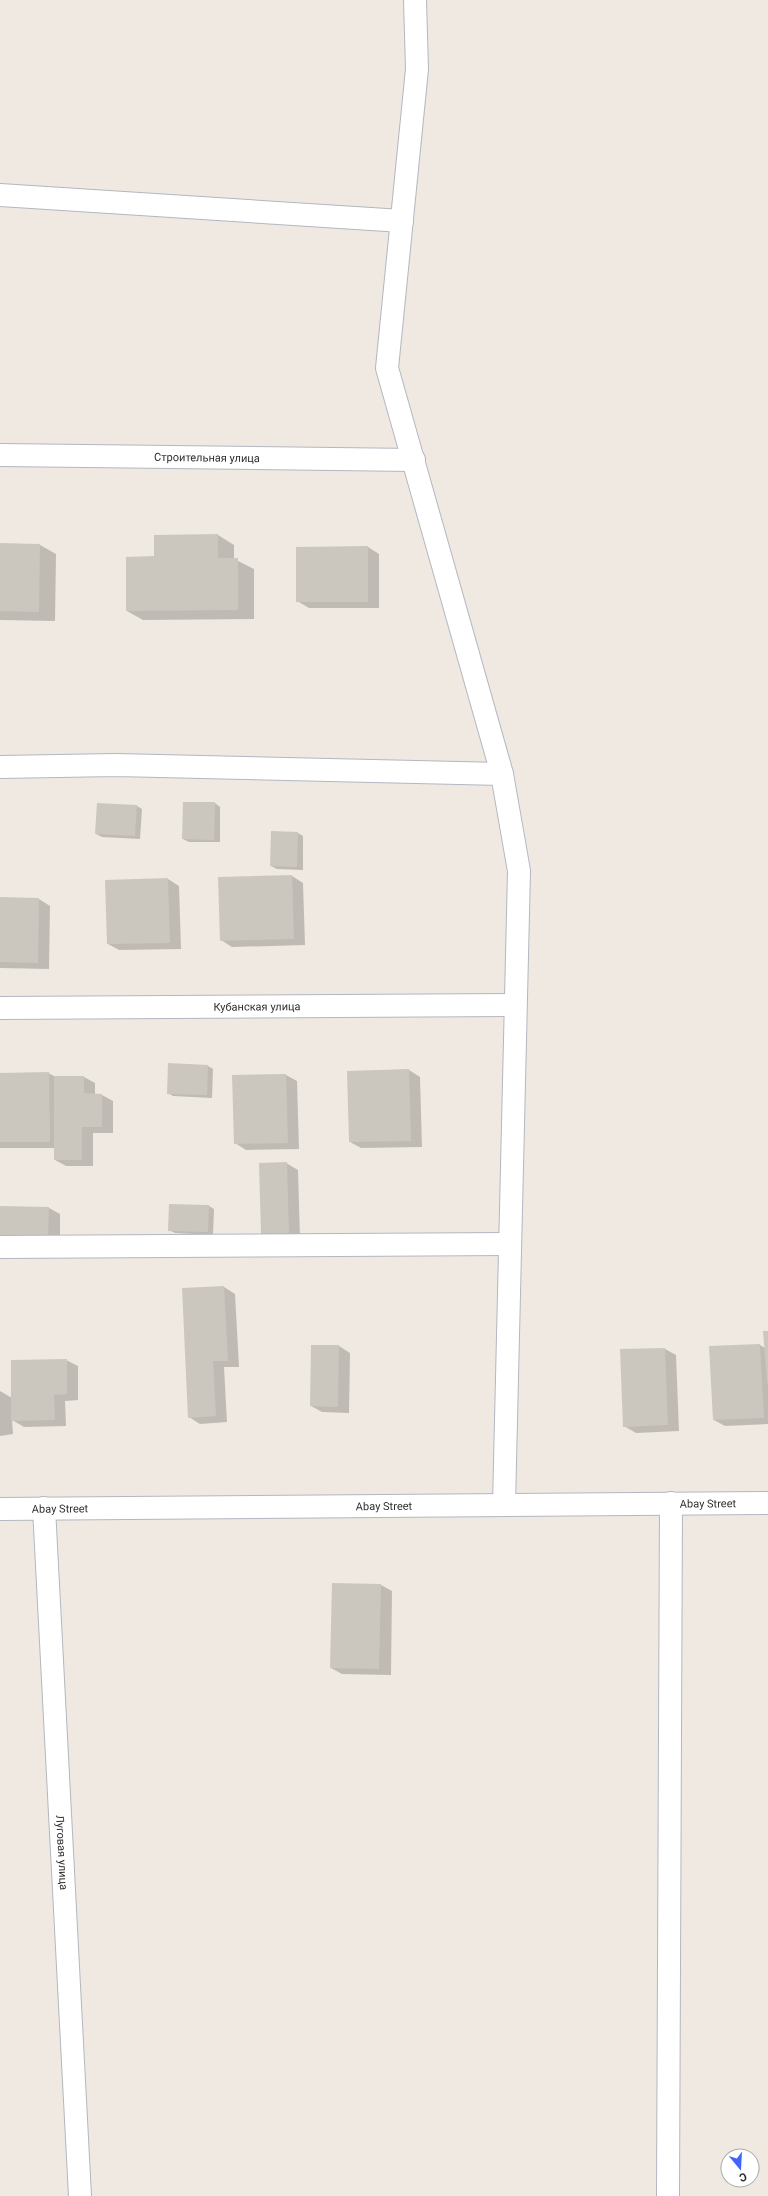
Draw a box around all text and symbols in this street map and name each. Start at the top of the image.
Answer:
street label: Строительная улица [154,450,260,465]
street label: Кубанская улица [213,1000,301,1013]
street label: Abay Street [680,1497,737,1510]
street label: Abay Street [356,1499,413,1513]
street label: Abay Street [32,1502,89,1515]
street label: Луговая улица [54,1815,70,1890]
north arrow [720,2148,760,2188]
text: С [738,2170,748,2184]

